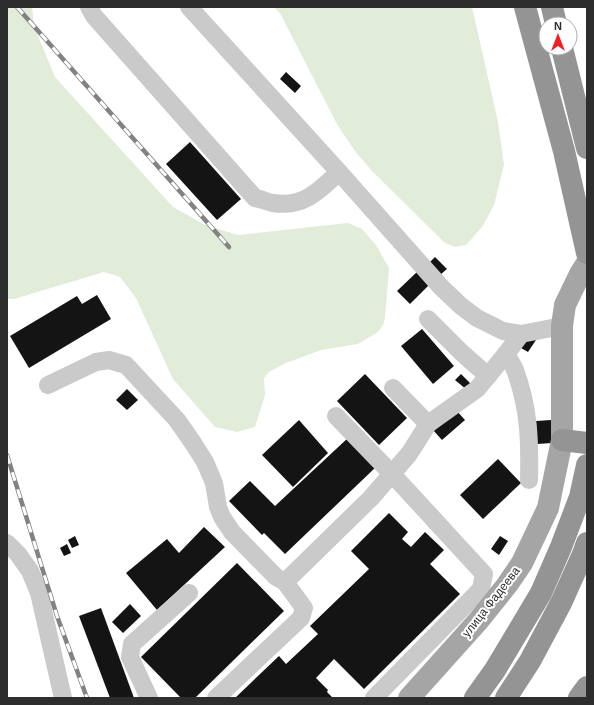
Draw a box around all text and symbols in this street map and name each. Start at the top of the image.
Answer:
north arrow [538,16,578,56]
text: N [554,20,562,32]
street label: улица Фадеева [459,564,523,640]

